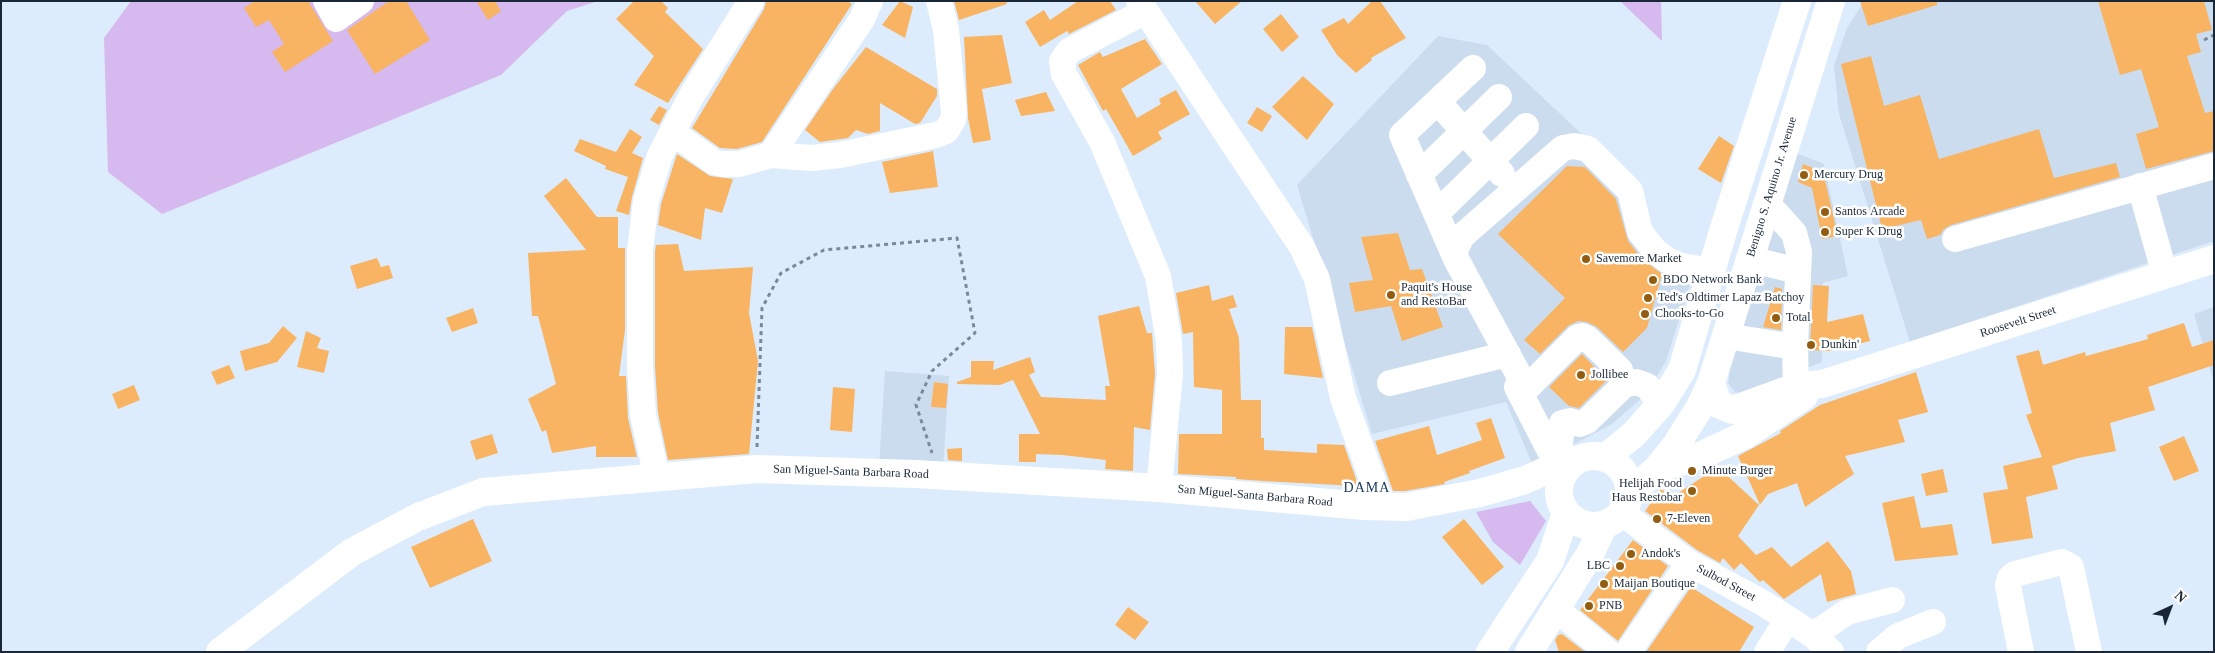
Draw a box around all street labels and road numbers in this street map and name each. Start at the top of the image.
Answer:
street label: Benigno S. Aquino Jr. Avenue [1744,115,1800,259]
street label: Roosevelt Street [1978,303,2058,341]
street label: San Miguel-Santa Barbara Road [773,462,929,482]
street label: San Miguel-Santa Barbara Road [1177,482,1333,510]
street label: Sulbod Street [1694,561,1758,605]

